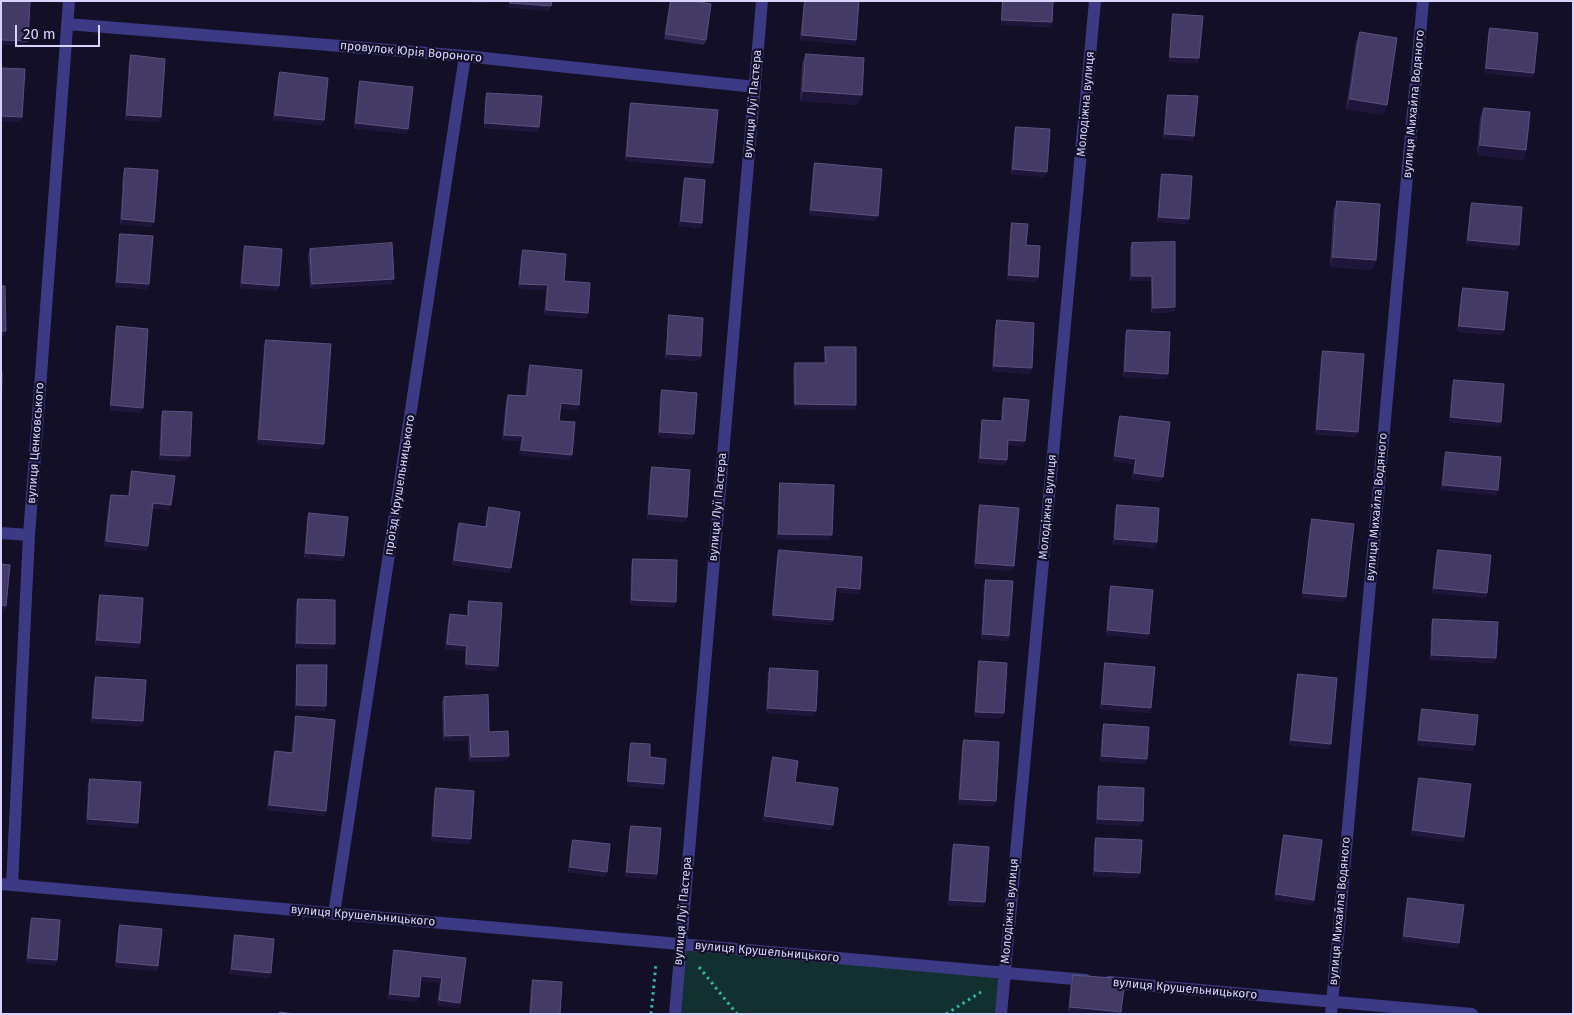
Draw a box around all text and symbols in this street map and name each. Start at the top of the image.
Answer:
scale bar [18,15,102,47]
text: 20 m [23,25,56,43]
street label: вулиця Михайла Водяного [1400,29,1428,179]
street label: провулок Юрія Вороного [339,39,483,65]
street label: вулиця Луї Пастера [741,49,765,159]
street label: Молодіжна вулиця [1074,51,1098,157]
street label: вулиця Ценковського [25,382,47,504]
street label: проїзд Крушельницького [382,414,418,556]
street label: вулиця Михайла Водяного [1363,432,1391,582]
street label: вулиця Луї Пастера [706,452,730,562]
street label: Молодіжна вулиця [1036,454,1060,560]
street label: вулиця Михайла Водяного [1326,836,1354,986]
street label: вулиця Луї Пастера [671,856,695,966]
street label: Молодіжна вулиця [998,858,1022,964]
street label: вулиця Крушельницького [290,903,436,929]
street label: вулиця Крушельницького [694,939,840,965]
street label: вулиця Крушельницького [1112,976,1258,1002]

